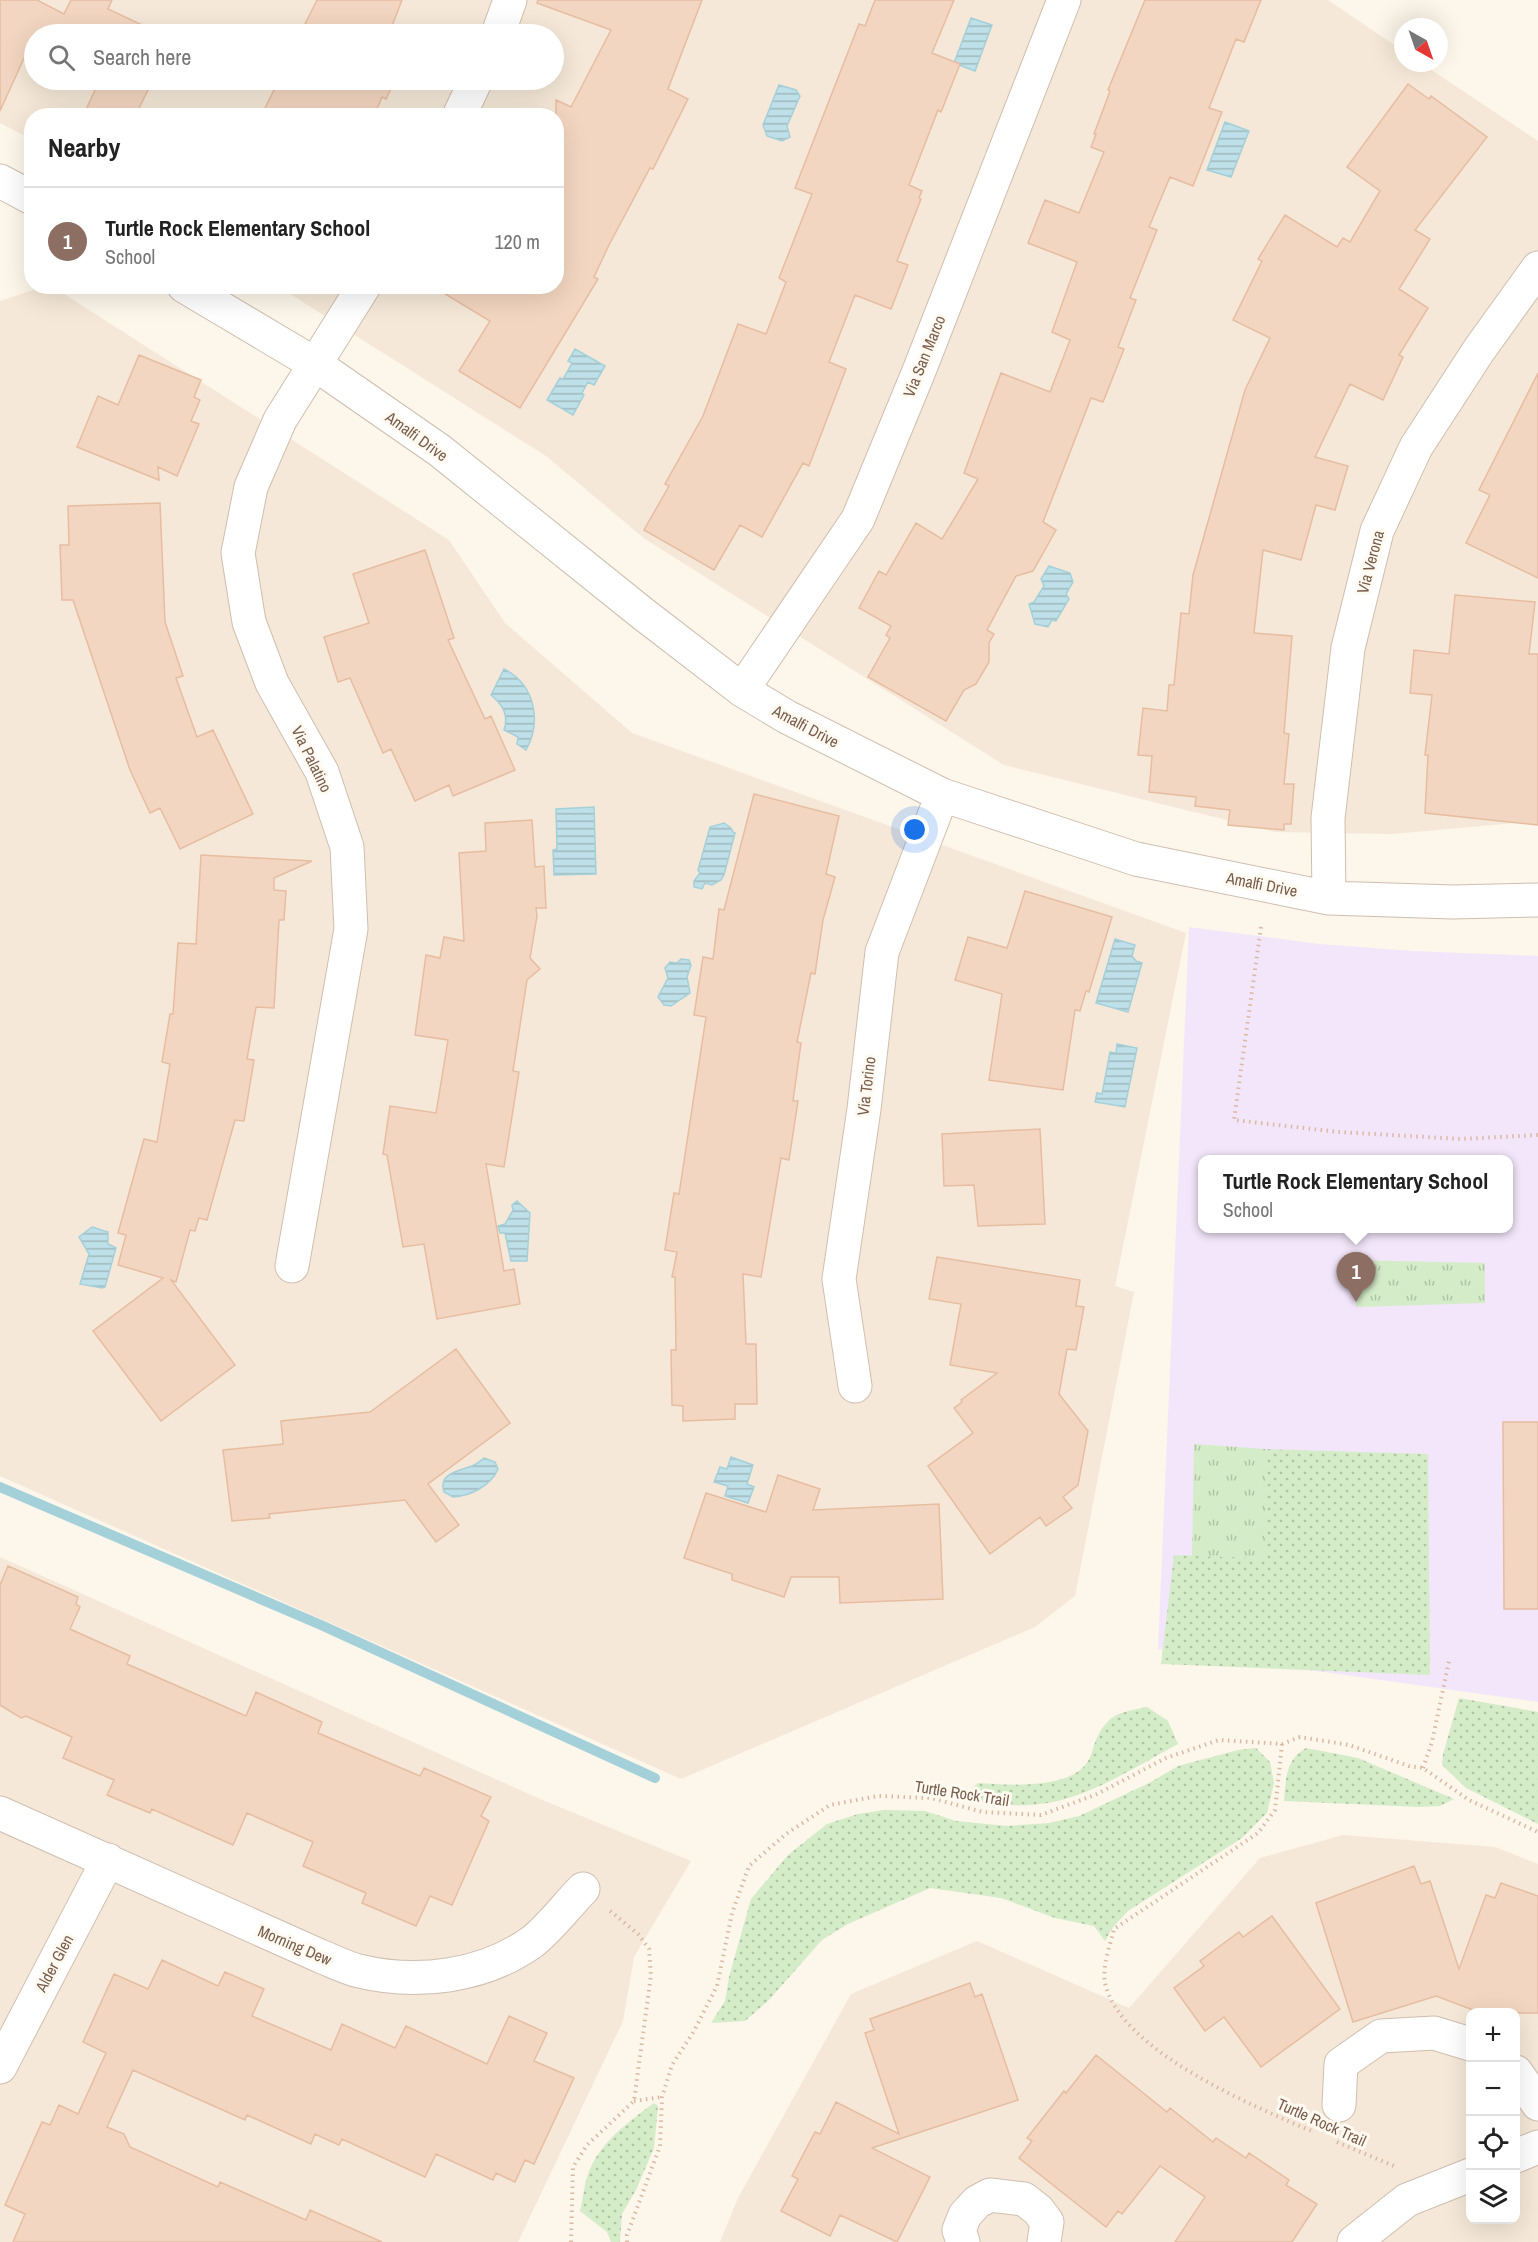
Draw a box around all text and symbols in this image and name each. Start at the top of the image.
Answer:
north arrow [1394,18,1448,72]
search box [24,24,564,90]
icon: search [45,41,78,74]
text: Search here [93,42,191,72]
text: Nearby [48,130,120,165]
text: Turtle Rock Elementary School [105,213,370,243]
text: 1 [63,228,72,255]
text: 120 m [494,228,540,255]
text: School [105,243,155,270]
street label: Via San Marco [898,312,950,400]
street label: Amalfi Drive [381,405,453,466]
street label: Via Verona [1351,527,1389,596]
street label: Amalfi Drive [768,699,843,753]
street label: Via Palatino [286,722,338,796]
your location [900,815,929,844]
street label: Amalfi Drive [1223,866,1300,902]
street label: Via Torino [851,1055,881,1117]
popup [1198,1155,1513,1233]
text: Turtle Rock Elementary School [1223,1166,1488,1196]
text: School [1223,1196,1273,1223]
pin: 1 [1336,1252,1376,1302]
street label: Turtle Rock Trail [913,1775,1011,1811]
street label: Morning Dew [255,1920,336,1971]
street label: Alder Glen [29,1930,78,1996]
map controls [1466,2008,1520,2224]
button: + [1466,2008,1520,2062]
button: − [1466,2062,1520,2116]
street label: Turtle Rock Trail [1274,2093,1370,2151]
button: locate [1466,2116,1520,2170]
button: layers [1466,2170,1520,2224]

